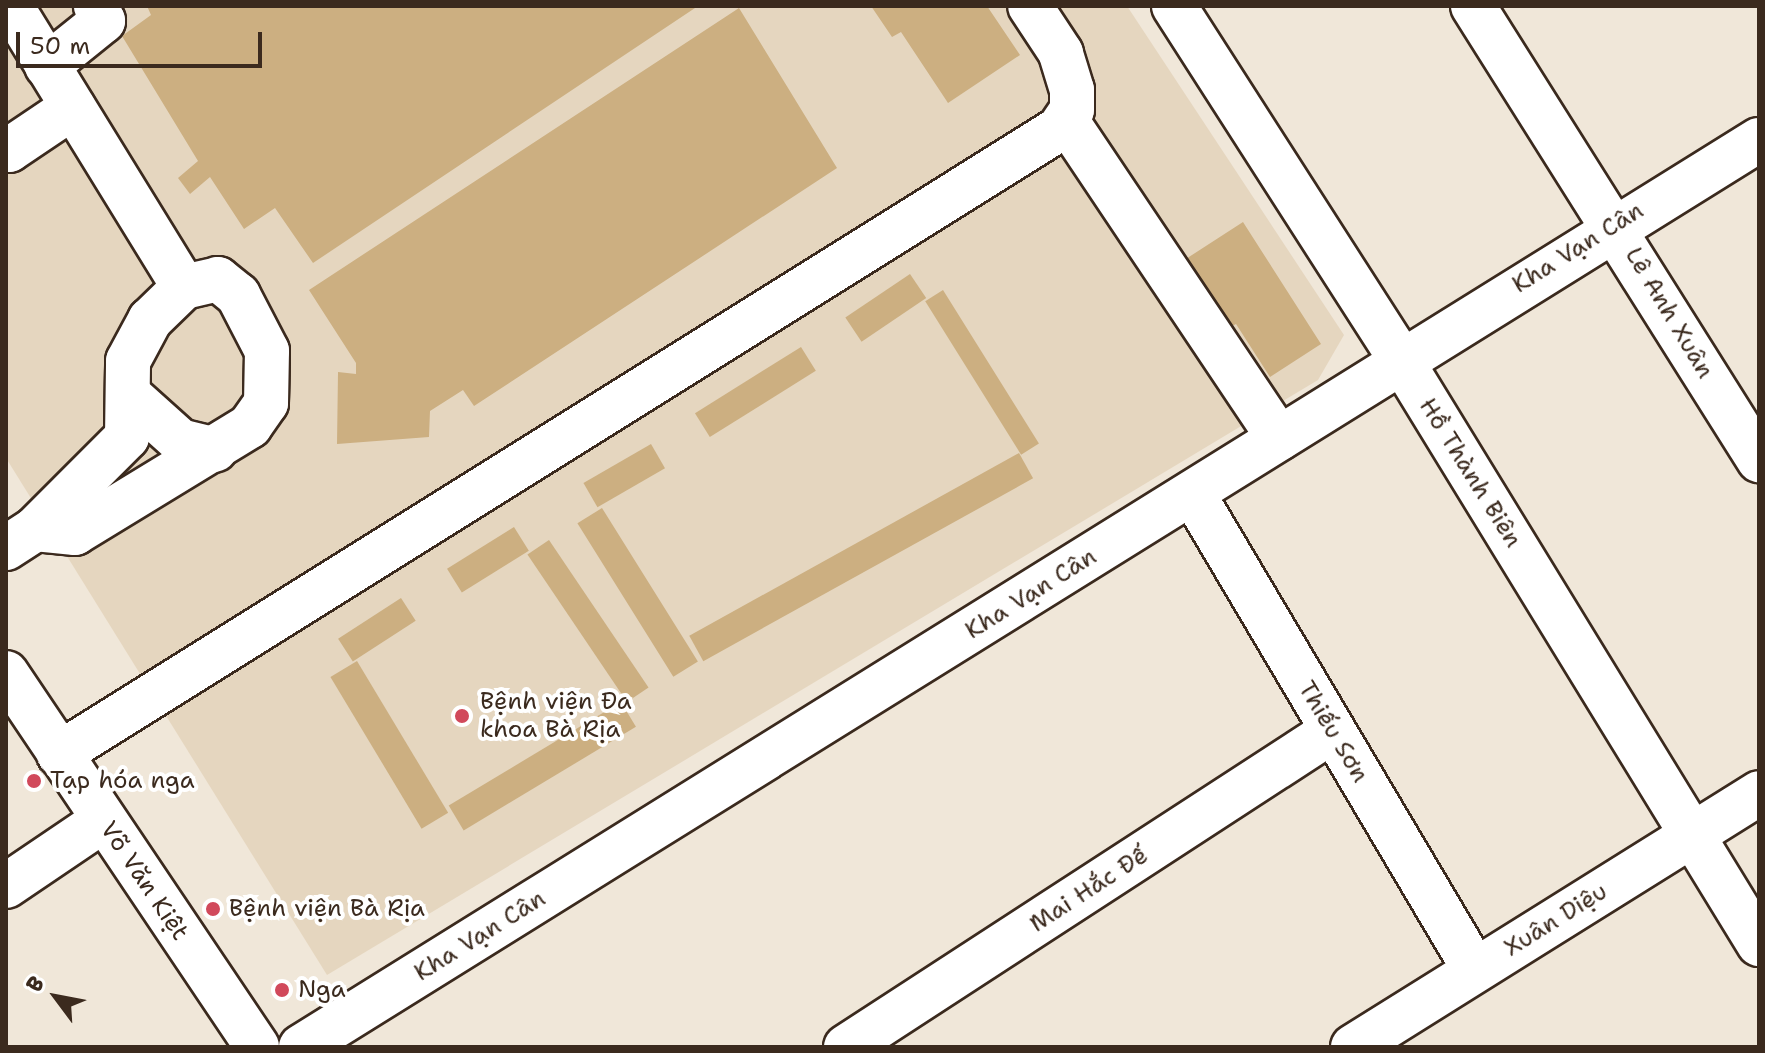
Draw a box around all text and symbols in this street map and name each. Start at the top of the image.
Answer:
scale bar [20,16,266,66]
text: 50 m [30,30,90,62]
street label: Kha Vạn Cân [1507,196,1649,300]
street label: Lê Anh Xuân [1619,242,1719,384]
street label: Hồ Thành Biên [1413,393,1527,553]
street label: Kha Vạn Cân [960,542,1102,646]
street label: Thiếu Sơn [1292,676,1374,788]
place label: Bệnh viện Đa khoa Bà Rịa [480,688,632,744]
marker: Bệnh viện Đa khoa Bà Rịa [451,705,473,727]
place label: Tạp hóa nga [50,767,195,795]
marker: Tạp hóa nga [25,772,43,790]
street label: Võ Văn Kiệt [94,816,194,946]
street label: Mai Hắc Đế [1025,841,1153,939]
street label: Xuân Diệu [1499,877,1613,963]
street label: Kha Vạn Cân [409,884,551,988]
place label: Bệnh viện Bà Rịa [229,895,425,923]
marker: Bệnh viện Bà Rịa [204,900,222,918]
north arrow [16,957,96,1037]
text: B [19,971,51,998]
place label: Nga [298,976,346,1004]
marker: Nga [273,981,291,999]

